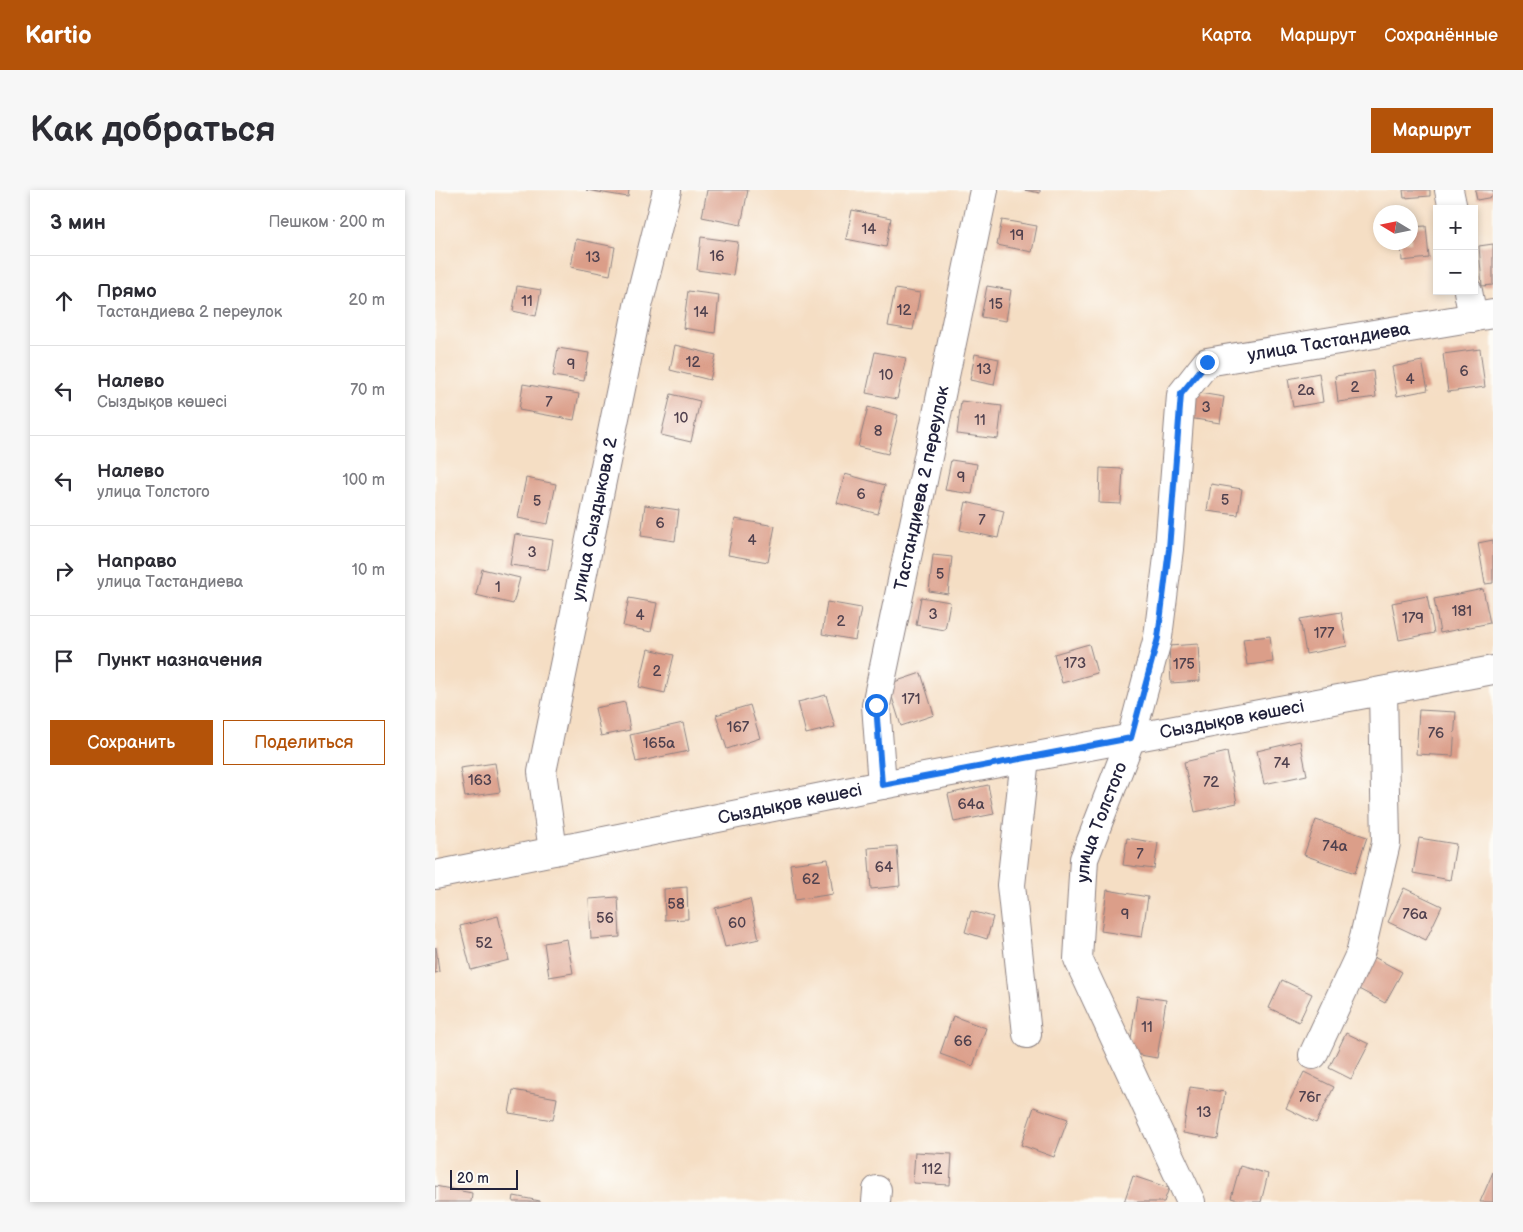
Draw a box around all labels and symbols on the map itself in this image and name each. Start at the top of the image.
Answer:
north arrow [1373,205,1418,250]
house number: 14 [862,220,876,239]
house number: 19 [1010,226,1024,245]
house number: 16 [710,247,724,266]
house number: 13 [585,248,601,267]
house number: 11 [521,292,533,311]
house number: 15 [989,295,1003,314]
house number: 12 [897,301,911,320]
house number: 14 [694,303,708,322]
street label: улица Тастандиева [1246,318,1412,366]
route end [1196,351,1219,374]
house number: 12 [686,353,700,372]
house number: 9 [567,355,575,374]
house number: 13 [976,360,992,379]
house number: 6 [1459,362,1469,381]
house number: 10 [879,366,893,385]
house number: 4 [1405,370,1415,389]
house number: 2 [1351,378,1360,397]
house number: 2а [1297,381,1315,400]
street label: Тастандиева 2 переулок [890,383,954,592]
house number: 7 [545,393,553,412]
house number: 3 [1201,398,1211,417]
house number: 10 [674,409,688,428]
house number: 11 [974,411,986,430]
house number: 8 [874,422,883,441]
street label: улица Сыздыкова 2 [567,435,622,603]
house number: 9 [957,468,965,487]
house number: 6 [856,485,866,504]
house number: 5 [1221,491,1229,510]
house number: 5 [533,492,541,511]
house number: 7 [978,511,986,530]
house number: 6 [655,514,665,533]
house number: 4 [747,531,757,550]
house number: 3 [527,543,537,562]
house number: 5 [936,565,944,584]
house number: 1 [495,578,501,597]
house number: 181 [1452,602,1472,621]
house number: 3 [928,605,938,624]
house number: 4 [635,606,645,625]
house number: 179 [1402,609,1424,628]
house number: 2 [837,612,846,631]
house number: 177 [1314,624,1335,643]
house number: 173 [1064,654,1086,673]
house number: 175 [1173,655,1195,674]
house number: 2 [653,662,662,681]
house number: 171 [902,690,920,709]
route start [865,694,888,717]
street label: Сыздықов көшесі [1158,696,1306,744]
house number: 167 [727,718,750,737]
house number: 76 [1428,724,1444,743]
house number: 165а [643,734,675,753]
house number: 74 [1274,754,1290,773]
street label: улица Толстого [1073,759,1132,883]
house number: 163 [468,771,492,790]
house number: 72 [1203,773,1219,792]
street label: Сыздықов көшесі [716,779,864,829]
house number: 64а [957,795,985,814]
house number: 74а [1322,837,1348,856]
house number: 7 [1136,845,1144,864]
house number: 64 [875,858,893,877]
house number: 62 [802,870,820,889]
house number: 58 [667,895,685,914]
house number: 9 [1121,905,1129,924]
house number: 76а [1402,905,1428,924]
house number: 56 [596,909,614,928]
house number: 60 [728,914,746,933]
house number: 52 [475,934,493,953]
house number: 11 [1141,1018,1153,1037]
house number: 66 [954,1032,972,1051]
house number: 76г [1299,1088,1321,1107]
house number: 13 [1196,1103,1212,1122]
house number: 112 [922,1160,942,1179]
scale bar [450,1167,517,1190]

